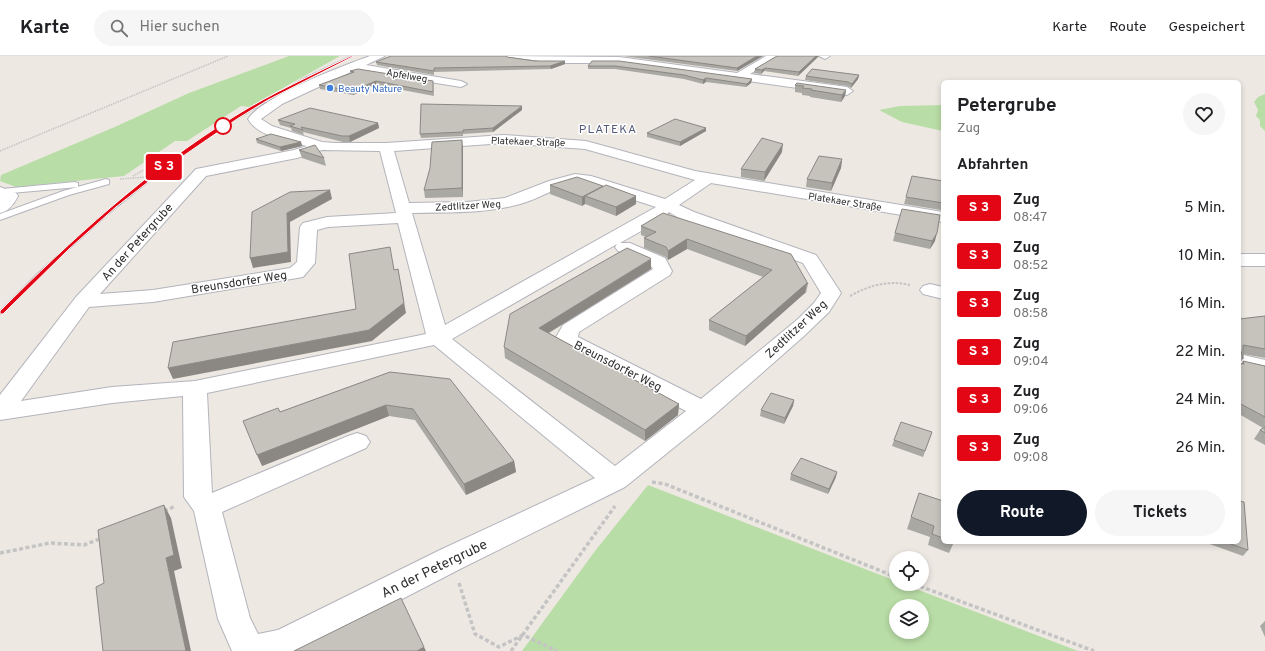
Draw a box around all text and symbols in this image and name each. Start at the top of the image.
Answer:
search box [94,10,374,46]
text: Karte [20,16,70,40]
icon: search [108,17,130,39]
text: Hier suchen [140,18,220,37]
text: Karte [1052,19,1087,36]
text: Route [1109,19,1146,36]
text: Gespeichert [1168,19,1245,36]
street label: Apfelweg [385,66,428,86]
marker: Beauty Nature [325,83,335,93]
place label: Beauty Nature [338,83,402,96]
button: heart [1183,93,1225,135]
text: Petergrube [957,94,1057,118]
unlabelled marker [214,117,232,135]
text: Zug [957,121,980,137]
district label: PLATEKA [579,122,637,138]
street label: Platekaer Straße [491,135,565,150]
line badge: S 3 [141,154,187,180]
text: Abfahrten [957,156,1028,175]
text: S 3 [154,158,174,175]
street label: Platekaer Straße [807,190,883,215]
text: Zug [1013,191,1040,210]
street label: Zedtlitzer Weg [435,198,501,215]
text: S 3 [969,199,989,216]
text: 5 Min. [1184,199,1225,218]
street label: An der Petergrube [99,200,177,285]
text: 08:47 [1013,210,1047,226]
text: Zug [1013,239,1040,258]
text: S 3 [969,247,989,264]
text: 10 Min. [1178,247,1225,266]
text: 08:52 [1013,258,1048,274]
street label: Breunsdorfer Weg [190,268,288,298]
text: Zug [1013,287,1040,306]
text: S 3 [969,295,989,312]
text: 16 Min. [1179,295,1225,314]
street label: Zedtlitzer Weg [762,297,831,362]
text: 08:58 [1013,306,1048,322]
text: Zug [1013,335,1040,354]
street label: Breunsdorfer Weg [571,338,664,396]
text: S 3 [969,343,989,360]
text: 22 Min. [1175,343,1225,362]
text: 09:04 [1013,354,1048,370]
text: Zug [1013,383,1040,402]
text: S 3 [969,391,989,408]
text: 24 Min. [1175,391,1225,410]
text: 09:06 [1013,402,1048,418]
text: Zug [1013,431,1040,450]
text: S 3 [969,439,989,456]
text: 26 Min. [1176,439,1225,458]
text: 09:08 [1013,450,1048,466]
button: Route [957,490,1087,536]
button: Tickets [1095,490,1225,536]
street label: An der Petergrube [379,536,490,602]
map controls [889,551,929,639]
button: locate [889,551,929,591]
button: layers [889,599,929,639]

